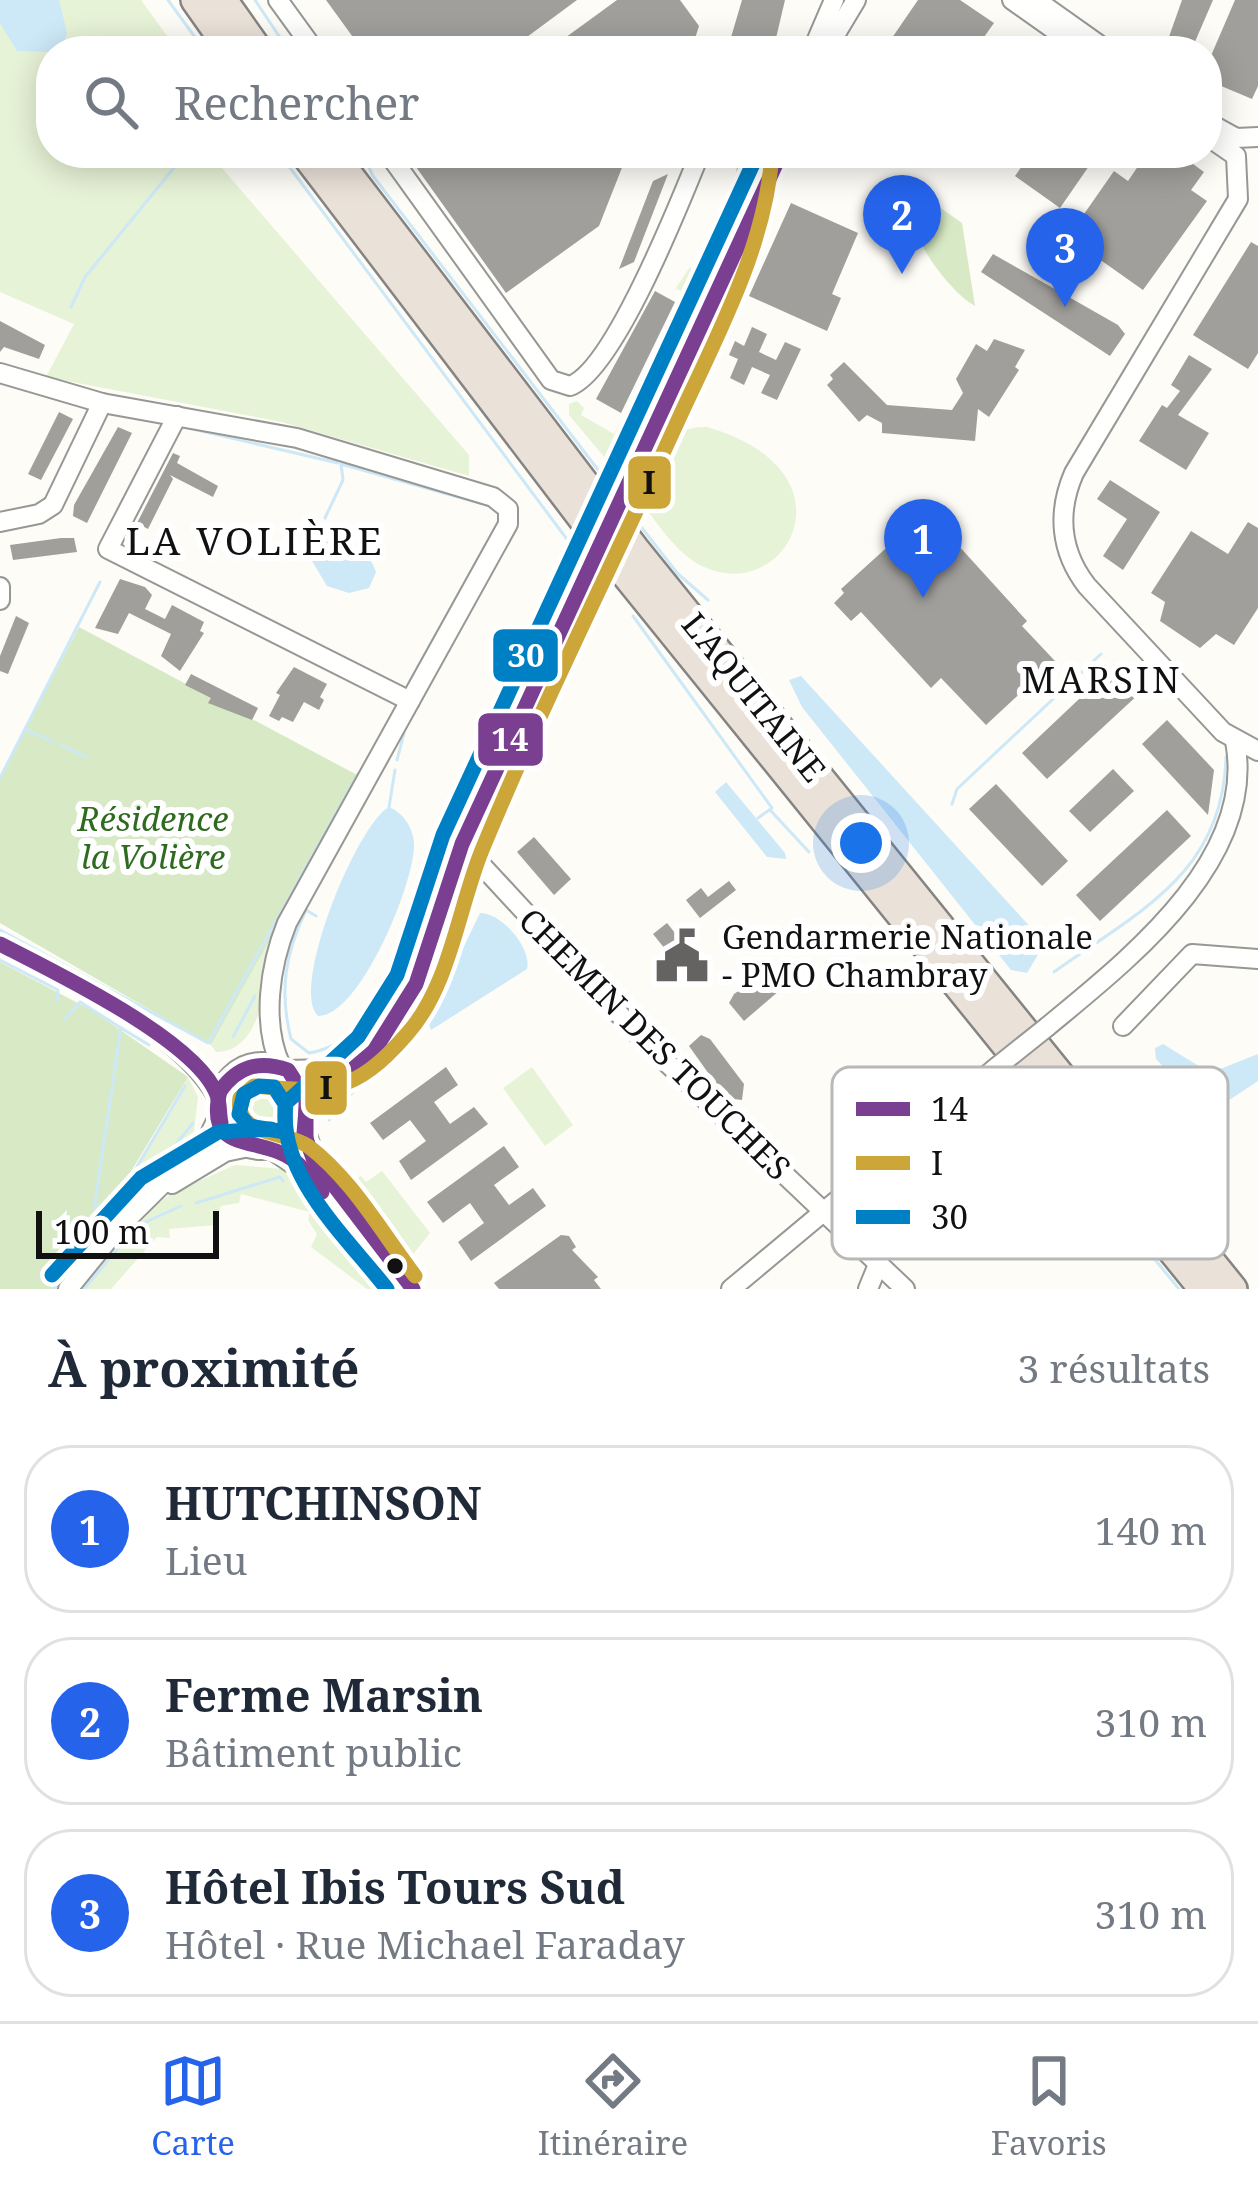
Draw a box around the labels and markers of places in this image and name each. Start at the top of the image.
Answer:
pin: 2 [863,175,941,274]
pin: 3 [1026,208,1104,307]
pin: 1 [884,499,962,598]
place label: Gendarmerie Nationale - PMO Chambray [722,914,1093,997]
public building icon: Gendarmerie Nationale - PMO Chambray [653,927,711,985]
unlabelled marker [384,1255,406,1277]

